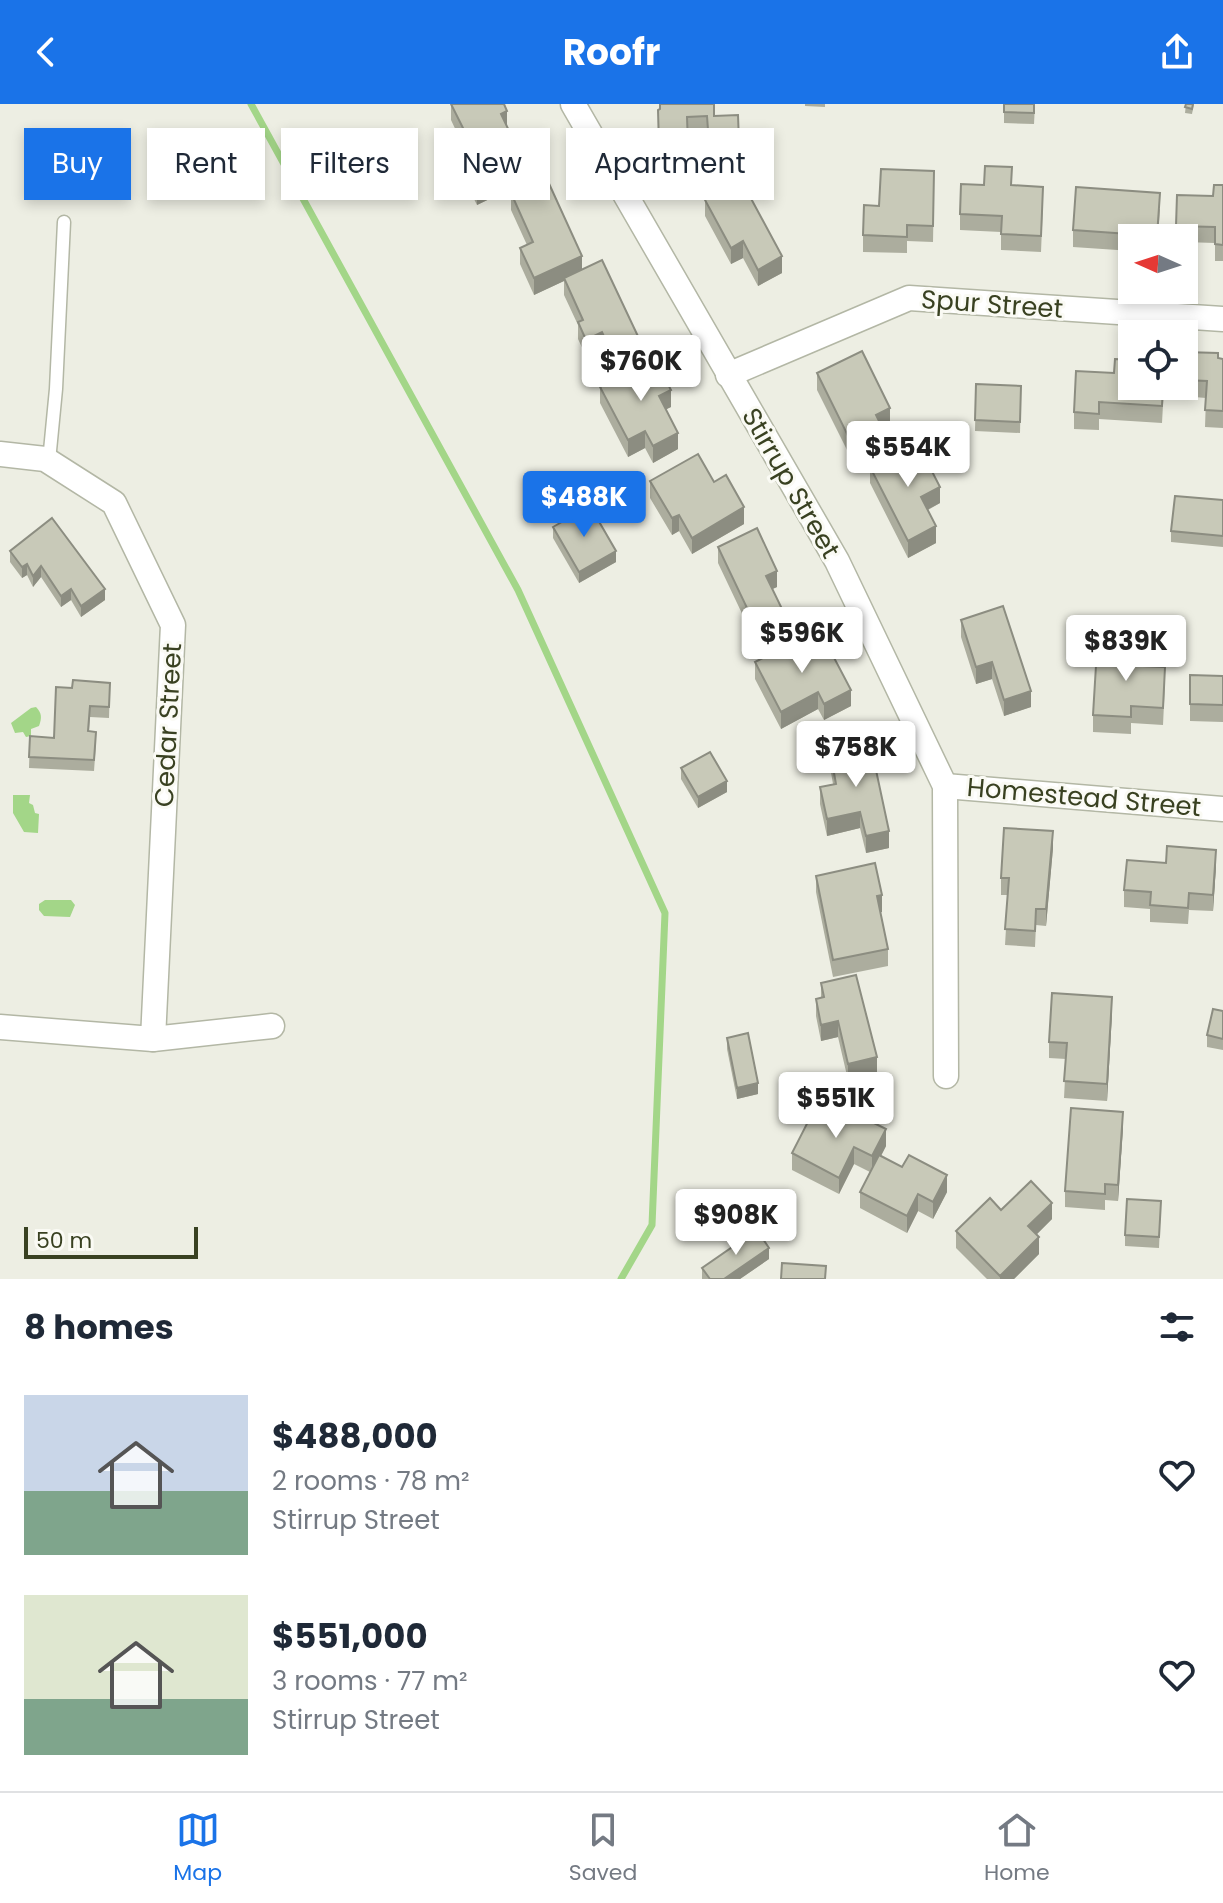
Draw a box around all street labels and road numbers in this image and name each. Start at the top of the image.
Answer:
street label: Spur Street [920,281,1064,327]
street label: Stirrup Street [733,401,849,565]
street label: Cedar Street [146,642,190,808]
street label: Homestead Street [965,769,1203,825]

